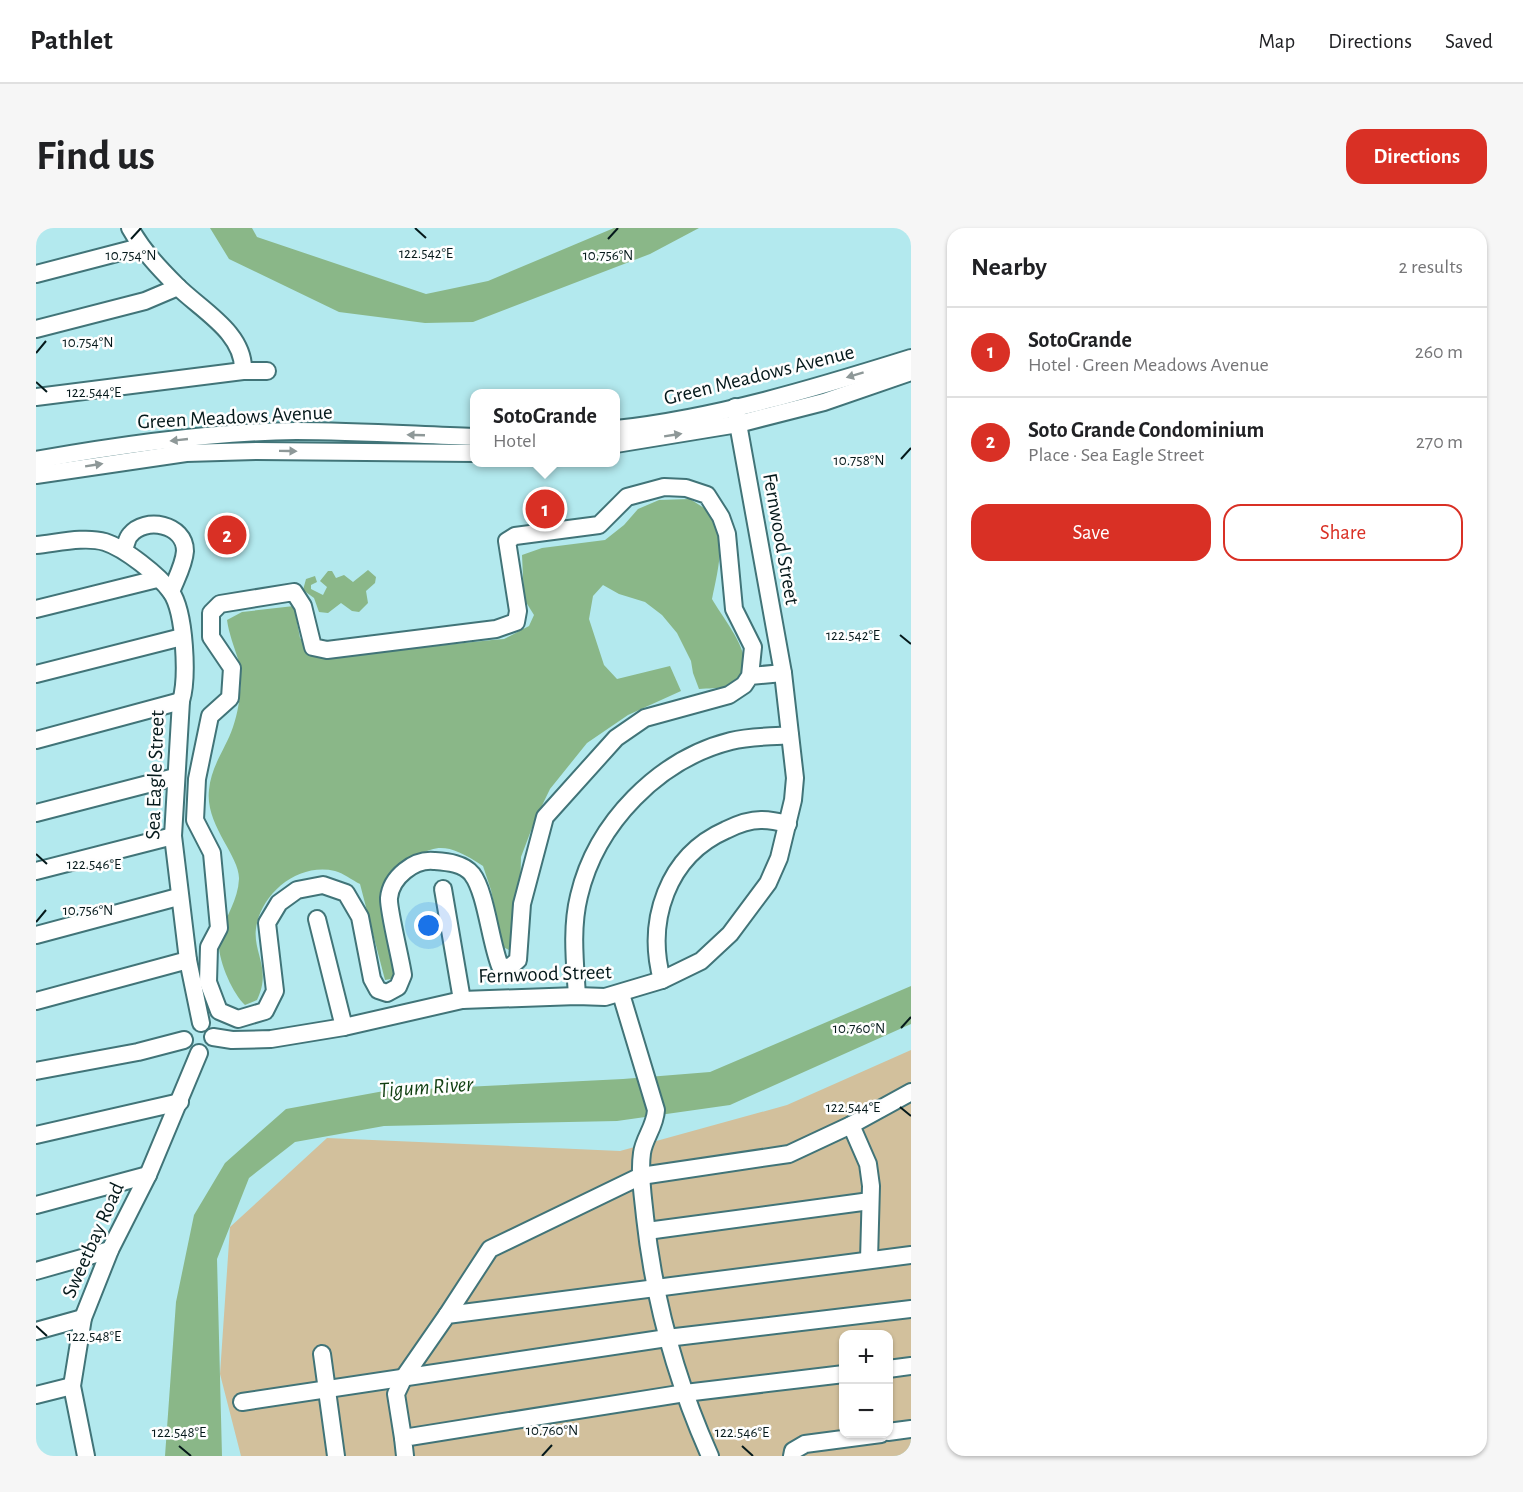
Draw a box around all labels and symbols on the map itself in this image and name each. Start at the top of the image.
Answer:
text: 122.542°E [399,246,453,261]
text: 10.754°N [106,248,156,263]
text: 10.756°N [583,248,633,263]
text: 10.754°N [63,335,113,350]
street label: Green Meadows Avenue [662,341,856,409]
one-way arrow [846,371,864,380]
text: 122.544°E [67,385,121,400]
street label: Green Meadows Avenue [137,401,333,433]
one-way arrow [407,430,426,439]
one-way arrow [664,431,683,440]
one-way arrow [170,435,189,445]
one-way arrow [278,447,297,456]
text: 10.758°N [834,453,884,468]
one-way arrow [84,461,103,470]
street label: Fernwood Street [759,471,803,607]
pin: 1 [526,486,564,532]
pin: 2 [208,512,246,558]
text: 122.542°E [826,628,880,643]
street label: Sea Eagle Street [142,710,168,840]
text: 122.546°E [67,857,121,872]
text: 10.756°N [63,903,113,918]
your location [414,911,443,940]
street label: Fernwood Street [478,961,612,987]
text: 10.760°N [833,1021,885,1036]
water label: Tigum River [378,1073,475,1101]
text: 122.544°E [826,1100,880,1115]
street label: Sweetbay Road [58,1179,128,1301]
text: 122.548°E [67,1329,121,1344]
text: 10.760°N [526,1423,578,1438]
text: 122.548°E [152,1425,206,1440]
text: 122.546°E [715,1425,769,1440]

